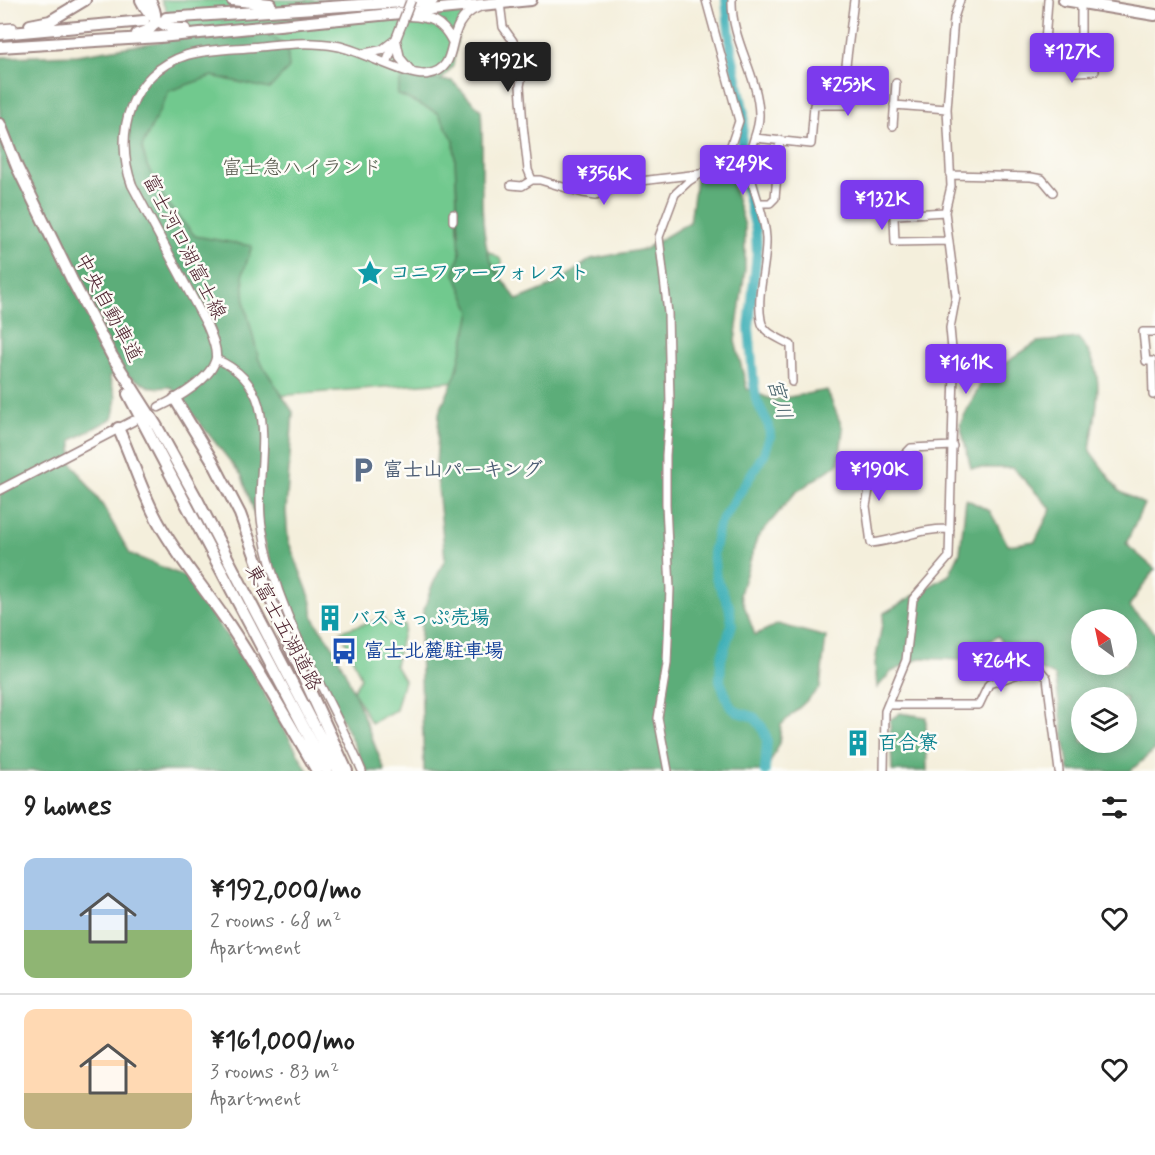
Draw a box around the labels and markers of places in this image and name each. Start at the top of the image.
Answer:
pin: ¥127K [1030,33,1114,84]
pin: ¥192K [466,42,550,93]
pin: ¥253K [806,66,890,117]
pin: ¥249K [701,145,785,196]
pin: ¥356K [562,155,646,206]
pin: ¥132K [840,180,924,231]
place icon: コニファーフォレスト [355,258,385,288]
place label: コニファーフォレスト [390,260,589,287]
pin: ¥161K [924,344,1008,395]
pin: ¥190K [837,451,921,502]
parking icon: 富士山パーキング [348,455,378,485]
place label: 富士山パーキング [383,457,543,484]
building icon: バスきっぷ売場 [315,603,345,633]
place label: バスきっぷ売場 [350,605,490,632]
bus stop icon: 富士北麓駐車場 [329,636,359,666]
place label: 富士北麓駐車場 [364,638,504,665]
pin: ¥264K [959,642,1043,693]
building icon: 百合寮 [843,728,873,758]
place label: 百合寮 [878,730,938,757]

